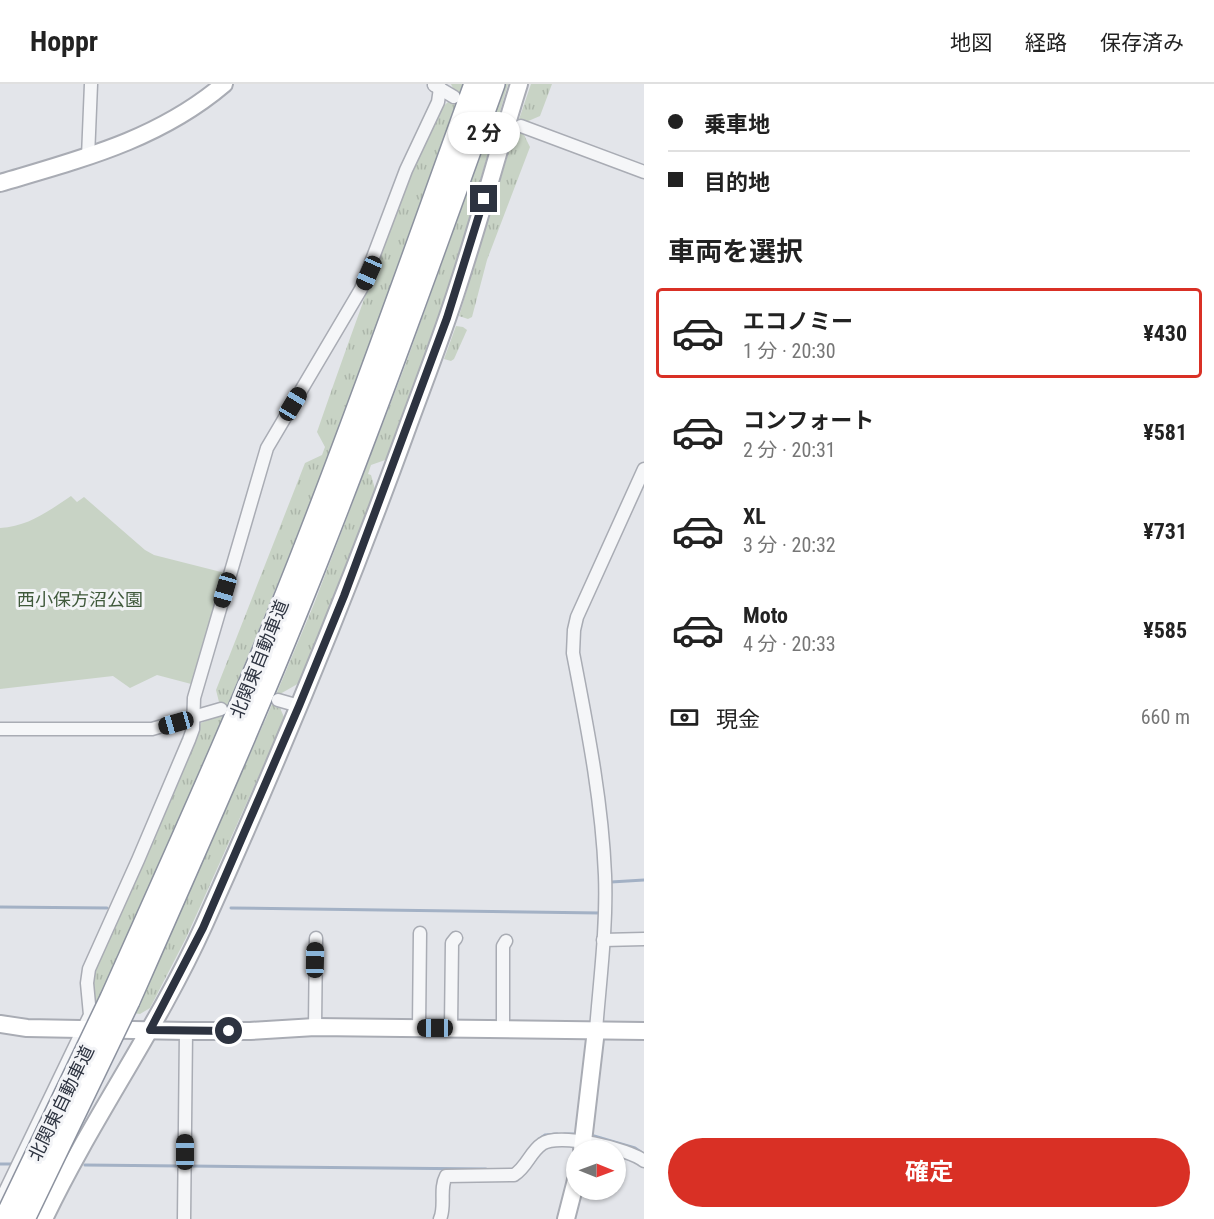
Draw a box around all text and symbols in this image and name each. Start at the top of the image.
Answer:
text: Hoppr [30,25,98,58]
text: 地図 [950,31,992,55]
text: 経路 [1025,31,1067,55]
text: 保存済み [1100,31,1184,55]
callout: 2 分 [448,112,520,154]
text: 乗車地 [704,112,770,137]
text: 2 分 [467,121,501,145]
text: 目的地 [704,170,770,195]
route end [470,185,497,212]
text: 車両を選択 [668,236,803,268]
car [353,253,385,293]
icon: car [671,306,725,360]
text: エコノミー [743,309,853,334]
text: ¥430 [1143,321,1187,346]
text: 1 分 · 20:30 [743,339,836,363]
car [276,384,310,424]
icon: car [671,405,725,459]
text: コンフォート [743,408,874,433]
text: ¥581 [1143,420,1187,445]
text: 2 分 · 20:31 [743,438,836,462]
icon: car [671,504,725,558]
text: XL [743,504,766,529]
text: ¥731 [1143,519,1187,544]
text: 3 分 · 20:32 [743,533,836,557]
car [211,570,239,610]
park label: 西小保方沼公園 [17,589,143,610]
street label: 北関東自動車道 [226,597,292,721]
icon: car [671,603,725,657]
text: Moto [743,603,788,628]
text: ¥585 [1143,618,1187,643]
text: 4 分 · 20:33 [743,632,836,656]
icon: cash [668,701,701,734]
text: 660 m [1141,705,1190,729]
text: 現金 [716,707,760,732]
car [156,709,196,737]
car [306,942,324,978]
route start [215,1017,242,1044]
car [417,1019,453,1037]
street label: 北関東自動車道 [24,1042,98,1164]
car [176,1134,194,1170]
button: 確定 [668,1138,1190,1207]
north arrow [566,1140,626,1200]
map controls [566,1140,626,1200]

